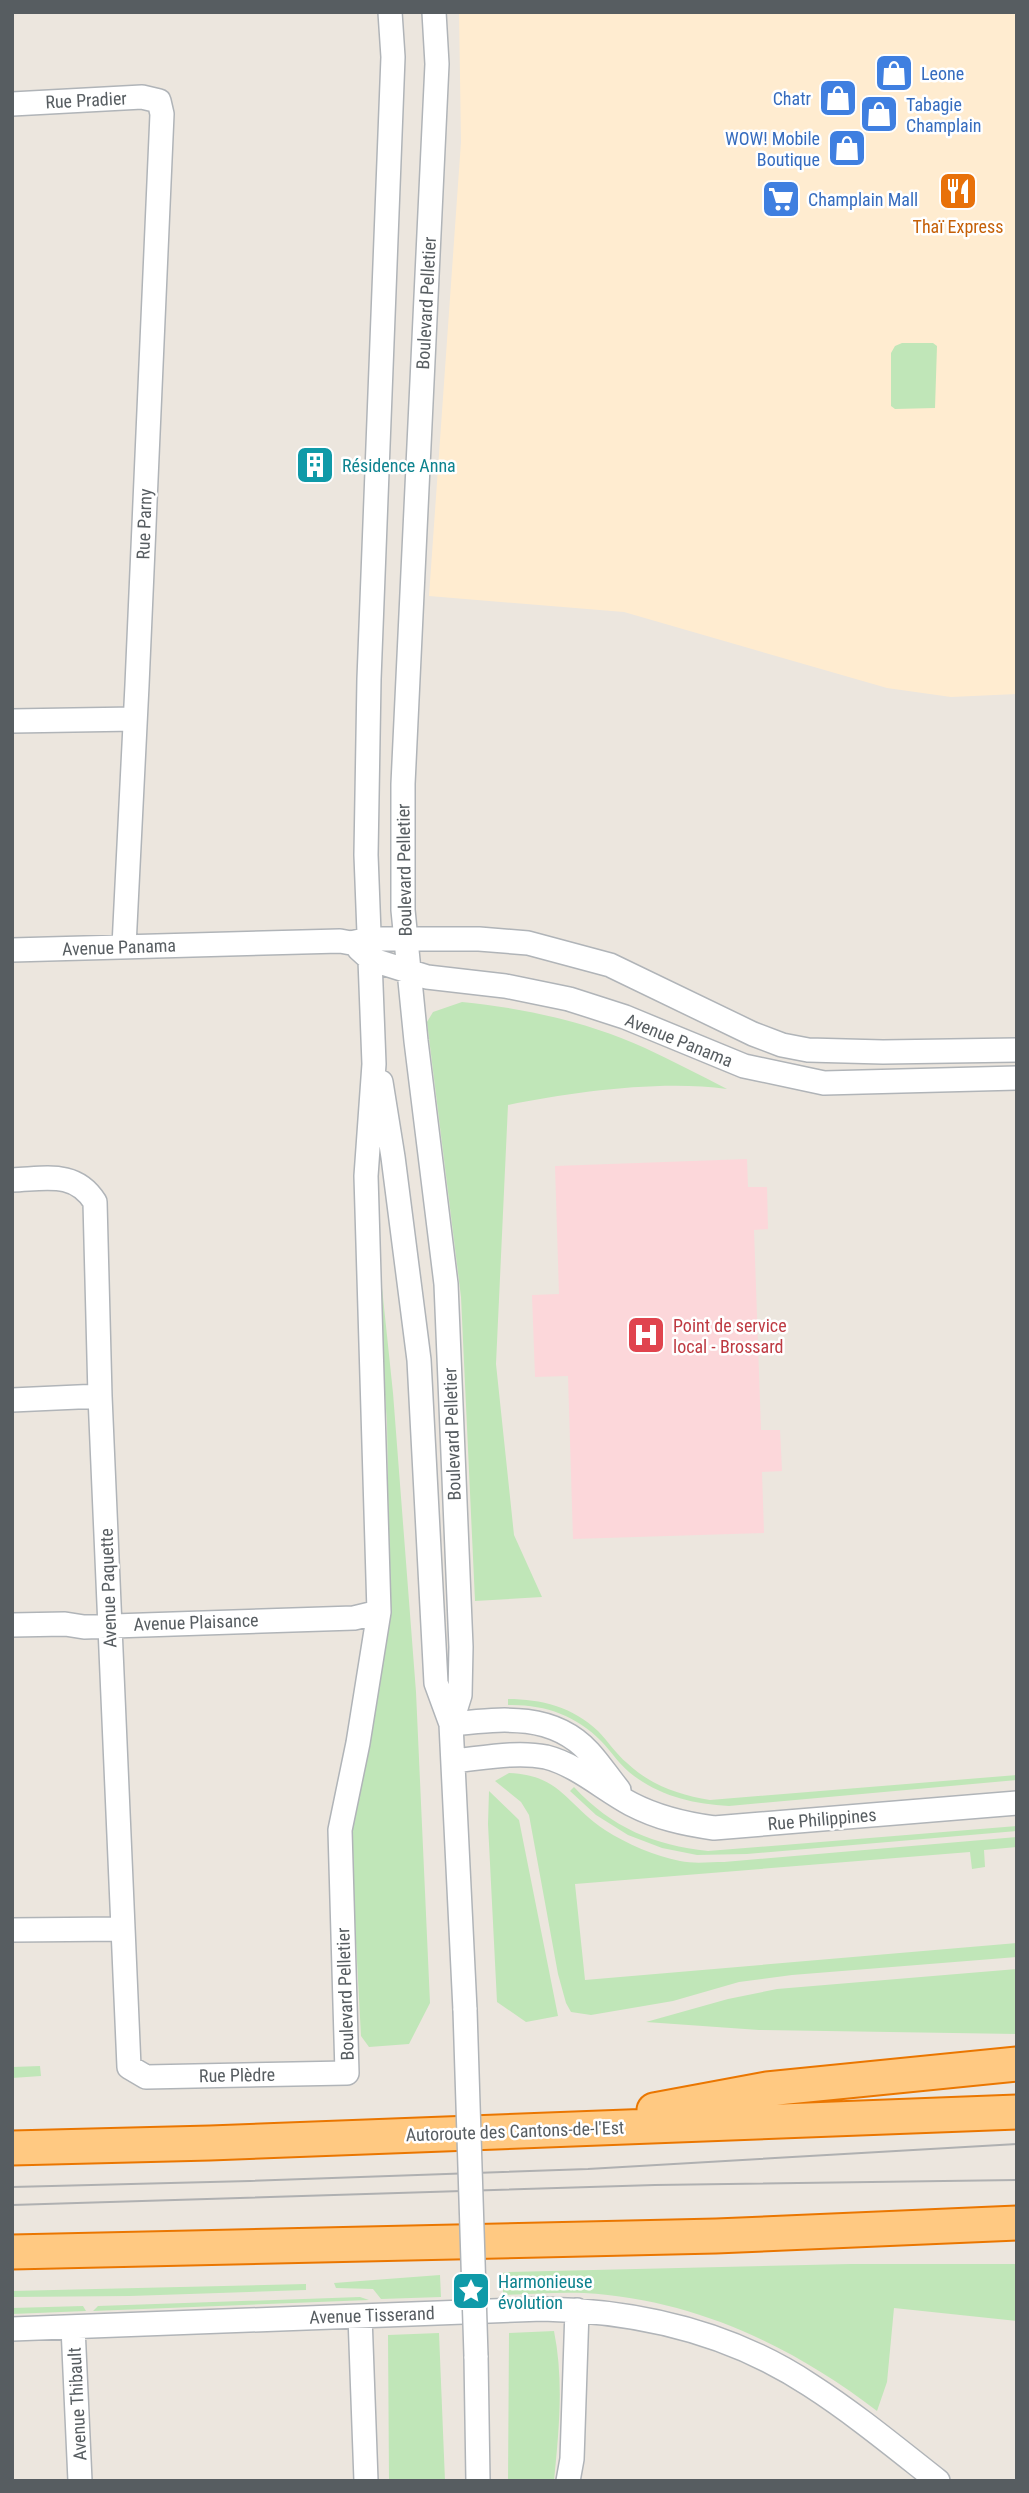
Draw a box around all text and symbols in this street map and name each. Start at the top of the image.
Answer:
shop icon: Leone [873,52,915,94]
place label: Leone [921,63,964,84]
shop icon: Chatr [817,77,859,119]
street label: Rue Pradier [45,87,128,113]
place label: Chatr [773,88,812,109]
shop icon: Tabagie Champlain [858,93,900,135]
place label: Tabagie Champlain [906,94,982,136]
shop icon: WOW! Mobile Boutique [826,127,868,169]
place label: WOW! Mobile Boutique [725,128,820,170]
restaurant icon: Thaï Express [937,170,979,212]
supermarket icon: Champlain Mall [760,178,802,220]
place label: Champlain Mall [808,189,918,210]
place label: Thaï Express [913,216,1003,237]
street label: Boulevard Pelletier [412,236,440,370]
building icon: Résidence Anna [294,444,336,486]
place label: Résidence Anna [342,455,456,476]
street label: Rue Parny [132,488,156,560]
street label: Boulevard Pelletier [392,803,416,937]
street label: Avenue Panama [62,935,176,959]
street label: Avenue Panama [622,1009,736,1071]
hospital icon: Point de service local - Brossard [625,1314,667,1356]
place label: Point de service local - Brossard [673,1315,787,1357]
street label: Boulevard Pelletier [439,1367,465,1501]
street label: Avenue Paquette [95,1528,121,1648]
street label: Avenue Plaisance [133,1609,259,1635]
street label: Rue Philippines [767,1804,877,1834]
street label: Boulevard Pelletier [332,1927,358,2061]
street label: Rue Plèdre [199,2064,275,2086]
street label: Autoroute des Cantons-de-l'Est [405,2117,625,2145]
place icon: Harmonieuse évolution [450,2270,492,2312]
place label: Harmonieuse évolution [498,2271,593,2313]
street label: Avenue Tisserand [309,2302,435,2328]
street label: Avenue Thibault [64,2347,90,2461]

